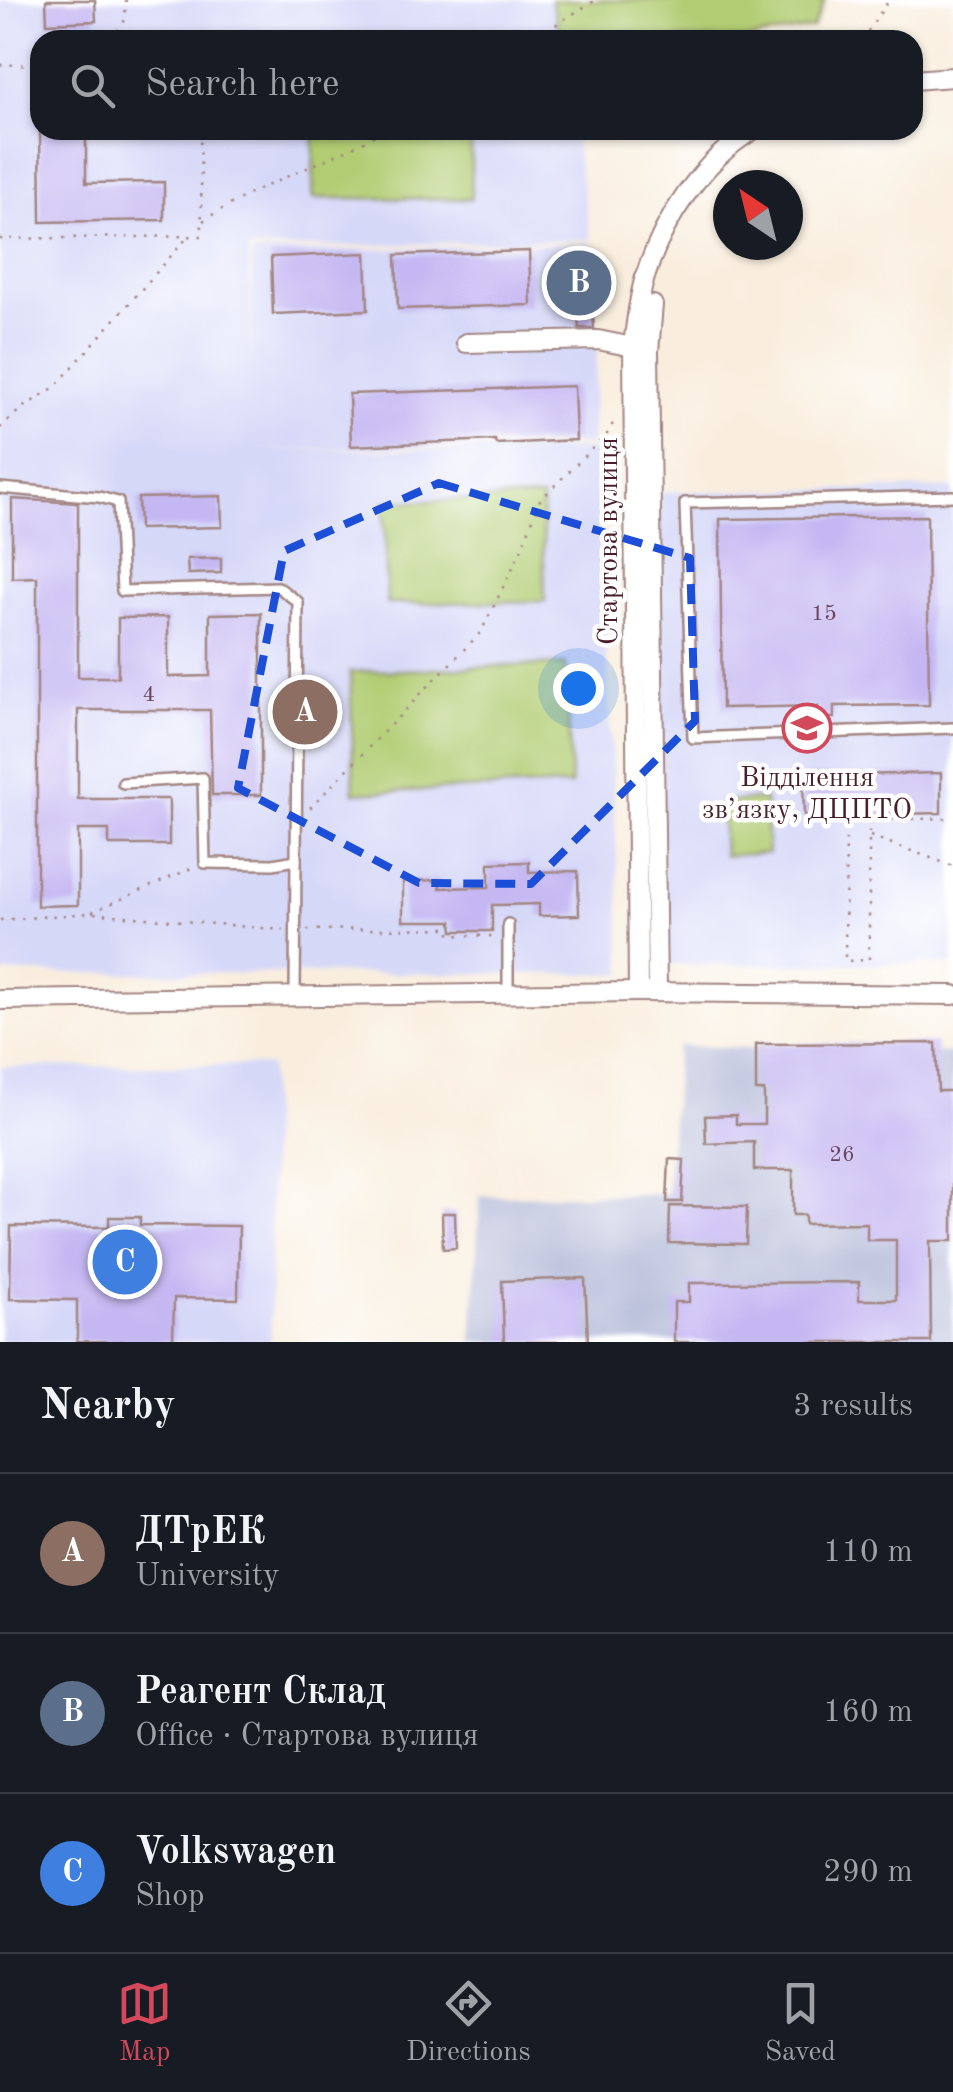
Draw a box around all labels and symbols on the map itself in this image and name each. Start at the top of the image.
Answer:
north arrow [713,170,803,260]
pin: B [546,246,612,320]
street label: Стартова вулиця [596,437,624,645]
house number: 15 [811,603,837,625]
your location [553,663,604,714]
pin: A [272,674,338,750]
house number: 4 [143,684,155,706]
school or university icon: Відділення зв’язку, ДЦПТО [781,702,833,754]
place label: Відділення зв’язку, ДЦПТО [702,765,912,825]
house number: 26 [829,1144,855,1166]
pin: C [92,1224,158,1300]

